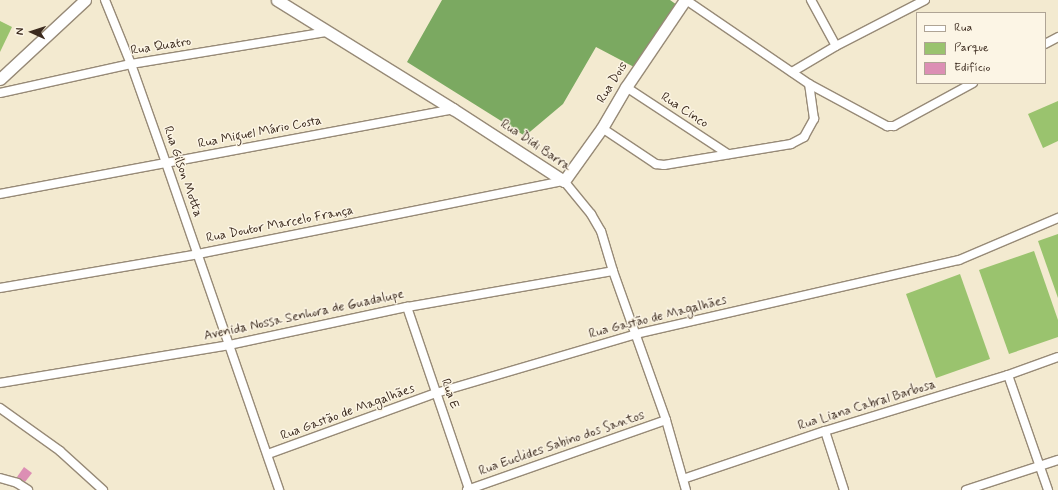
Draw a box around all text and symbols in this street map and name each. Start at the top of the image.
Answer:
north arrow [12,12,52,52]
legend [916,12,1046,84]
text: Rua [954,20,972,36]
text: N [13,27,27,35]
street label: Rua Quatro [130,35,192,59]
text: Parque [954,40,989,56]
street label: Rua Dois [594,59,632,107]
text: Edifício [954,60,990,76]
street label: Rua Cinco [657,90,711,132]
street label: Rua Miguel Mário Costa [197,113,323,153]
street label: Rua Didi Barra [497,117,573,175]
street label: Rua Gilson Motta [159,125,205,219]
street label: Rua Doutor Marcelo França [206,203,354,247]
street label: Avenida Nossa Senhora de Guadalupe [204,288,404,344]
street label: Rua Gastão de Magalhães [590,294,726,342]
street label: Rua E [437,377,461,411]
street label: Rua Liana Cabral Barbosa [794,377,940,435]
street label: Rua Gastão de Magalhães [281,382,415,444]
street label: Rua Euclides Sabino dos Santos [478,409,646,479]

